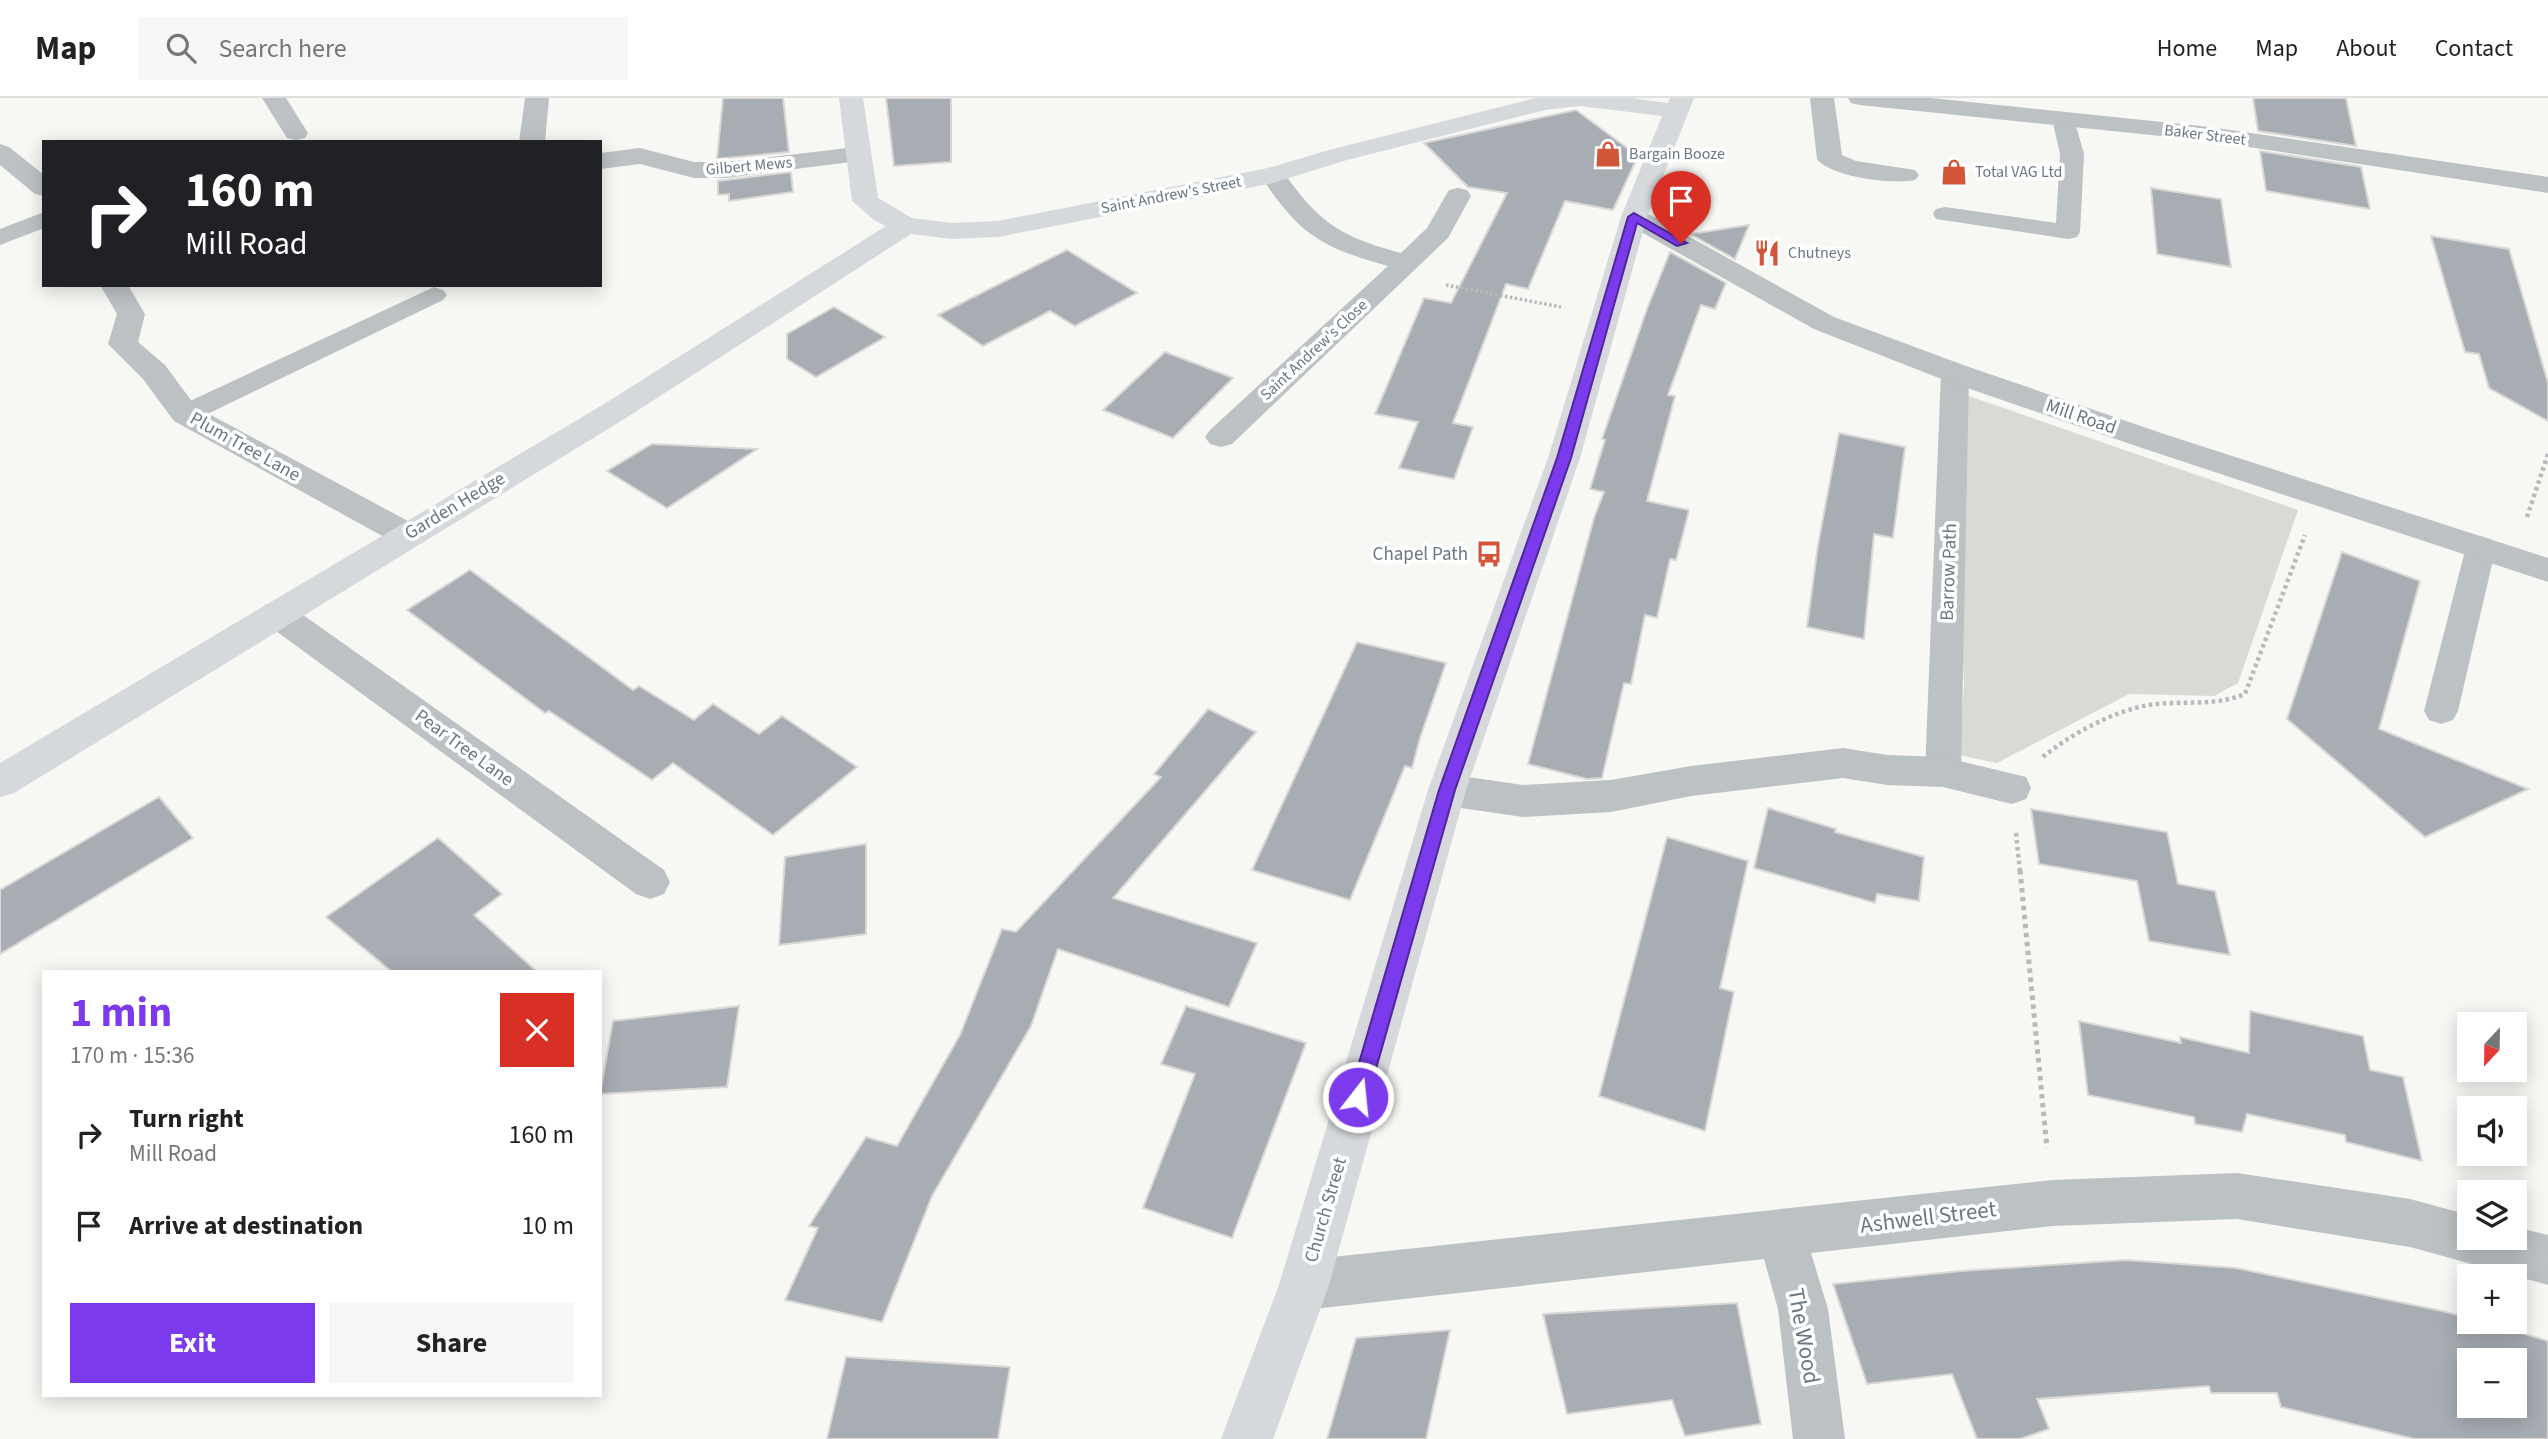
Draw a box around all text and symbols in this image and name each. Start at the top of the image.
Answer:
search box [138,17,628,80]
text: Map [35,25,96,72]
icon: search [162,29,200,67]
text: Search here [218,30,347,67]
text: Home [2157,31,2217,66]
text: Map [2255,31,2298,66]
text: About [2336,31,2397,66]
text: Contact [2435,31,2513,66]
street label: Baker Street [2163,119,2248,151]
shop icon: Bargain Booze [1593,139,1623,169]
place label: Bargain Booze [1629,143,1725,165]
street label: Gilbert Mews [705,151,793,181]
text: 160 m [185,156,314,226]
shop icon: Total VAG Ltd [1939,157,1969,187]
place label: Total VAG Ltd [1975,161,2062,183]
icon: right [70,168,161,259]
street label: Saint Andrew's Street [1099,170,1244,219]
pin [1651,171,1711,243]
icon: arrive [1662,182,1700,220]
text: Mill Road [185,221,308,267]
restaurant icon: Chutneys [1752,238,1782,268]
place label: Chutneys [1788,242,1851,264]
street label: Saint Andrew's Close [1256,294,1372,406]
street label: Mill Road [2042,392,2120,442]
street label: Plum Tree Lane [185,406,305,488]
street label: Garden Hedge [400,465,510,547]
street label: Barrow Path [1934,523,1964,621]
bus stop icon: Chapel Path [1474,539,1504,569]
place label: Chapel Path [1373,541,1468,568]
street label: Pear Tree Lane [409,703,519,793]
text: 1 min [70,983,172,1043]
button: close [500,993,574,1067]
north arrow [2457,1012,2527,1082]
map controls [2457,1012,2527,1418]
text: 170 m · 15:36 [70,1039,194,1072]
position arrow [1321,1060,1395,1134]
button: sound [2457,1096,2527,1166]
text: Turn right [129,1100,244,1137]
icon: right [70,1116,108,1154]
text: 160 m [508,1116,574,1153]
text: Mill Road [129,1137,217,1170]
street label: Church Street [1298,1154,1354,1266]
button: layers [2457,1180,2527,1250]
street label: Ashwell Street [1858,1192,1998,1242]
icon: arrive [70,1207,108,1245]
text: Arrive at destination [129,1207,363,1244]
text: 10 m [521,1207,574,1244]
button: + [2457,1264,2527,1334]
street label: The Wood [1779,1286,1829,1386]
button: Exit [70,1303,315,1383]
button: Share [329,1303,574,1383]
button: − [2457,1348,2527,1418]

